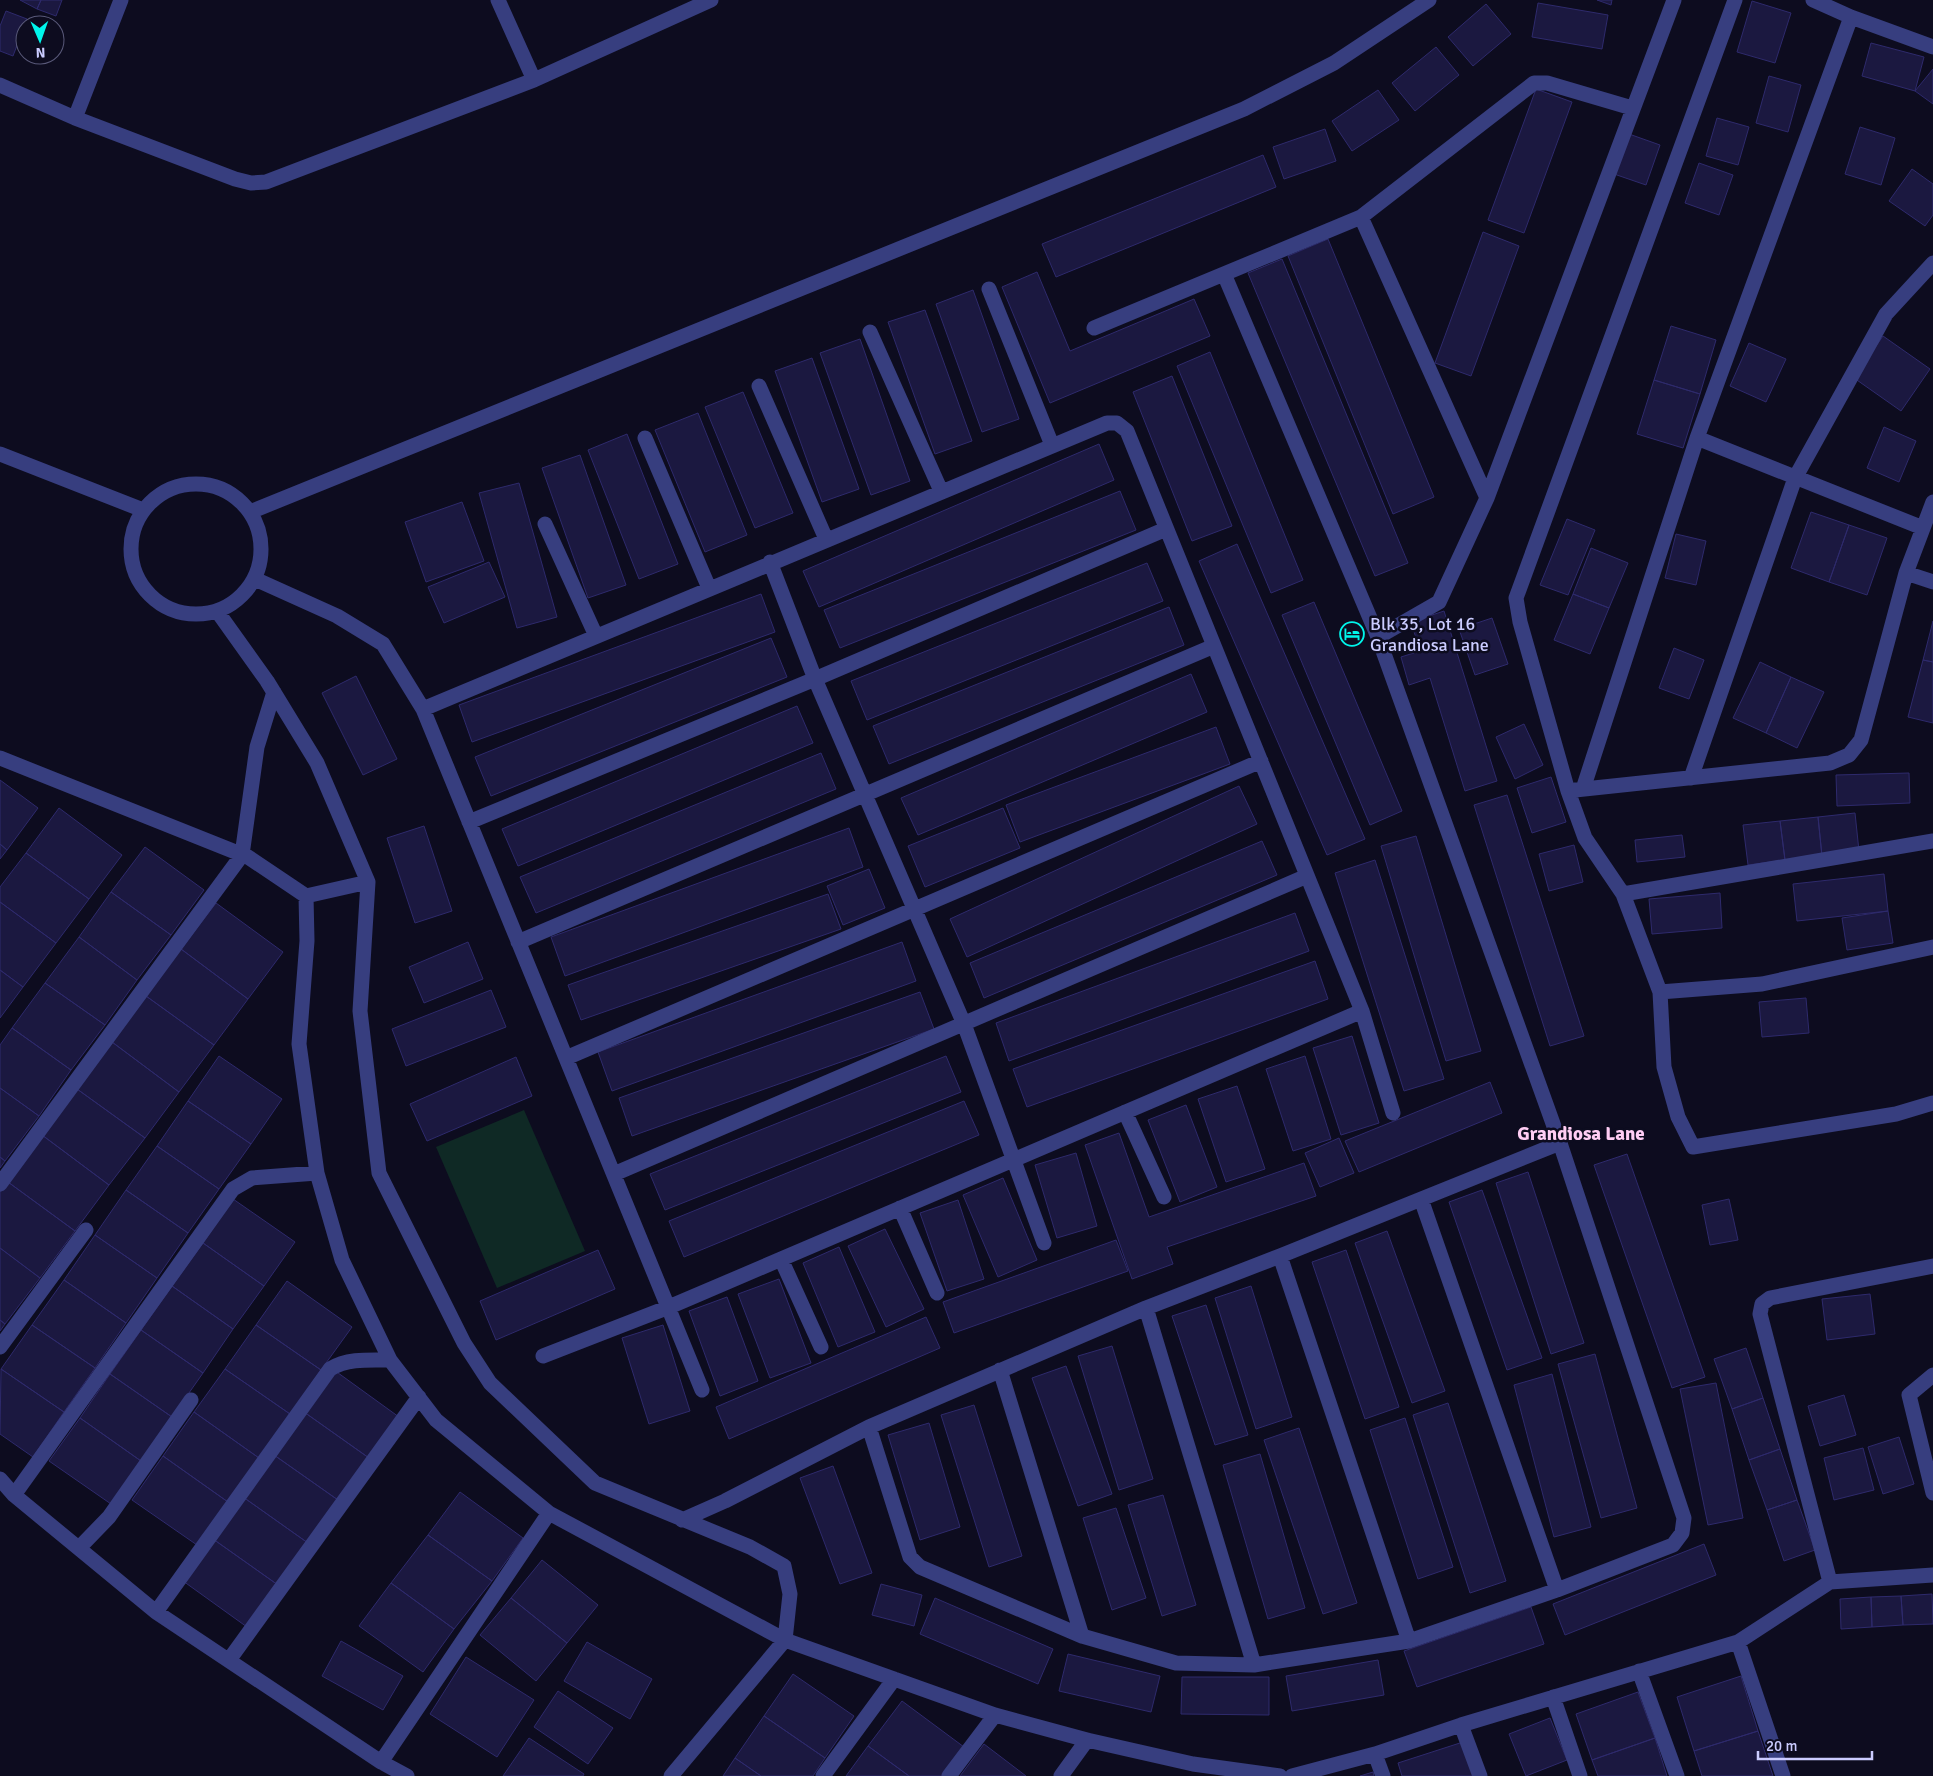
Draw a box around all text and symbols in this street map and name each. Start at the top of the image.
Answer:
north arrow [15,15,65,65]
text: N [35,44,46,61]
place label: Blk 35, Lot 16 Grandiosa Lane [1370,613,1489,656]
hotel icon: Blk 35, Lot 16 Grandiosa Lane [1339,621,1365,647]
district label: Grandiosa Lane [1517,1122,1645,1146]
scale bar [1758,1728,1872,1760]
text: 20 m [1766,1737,1797,1755]

